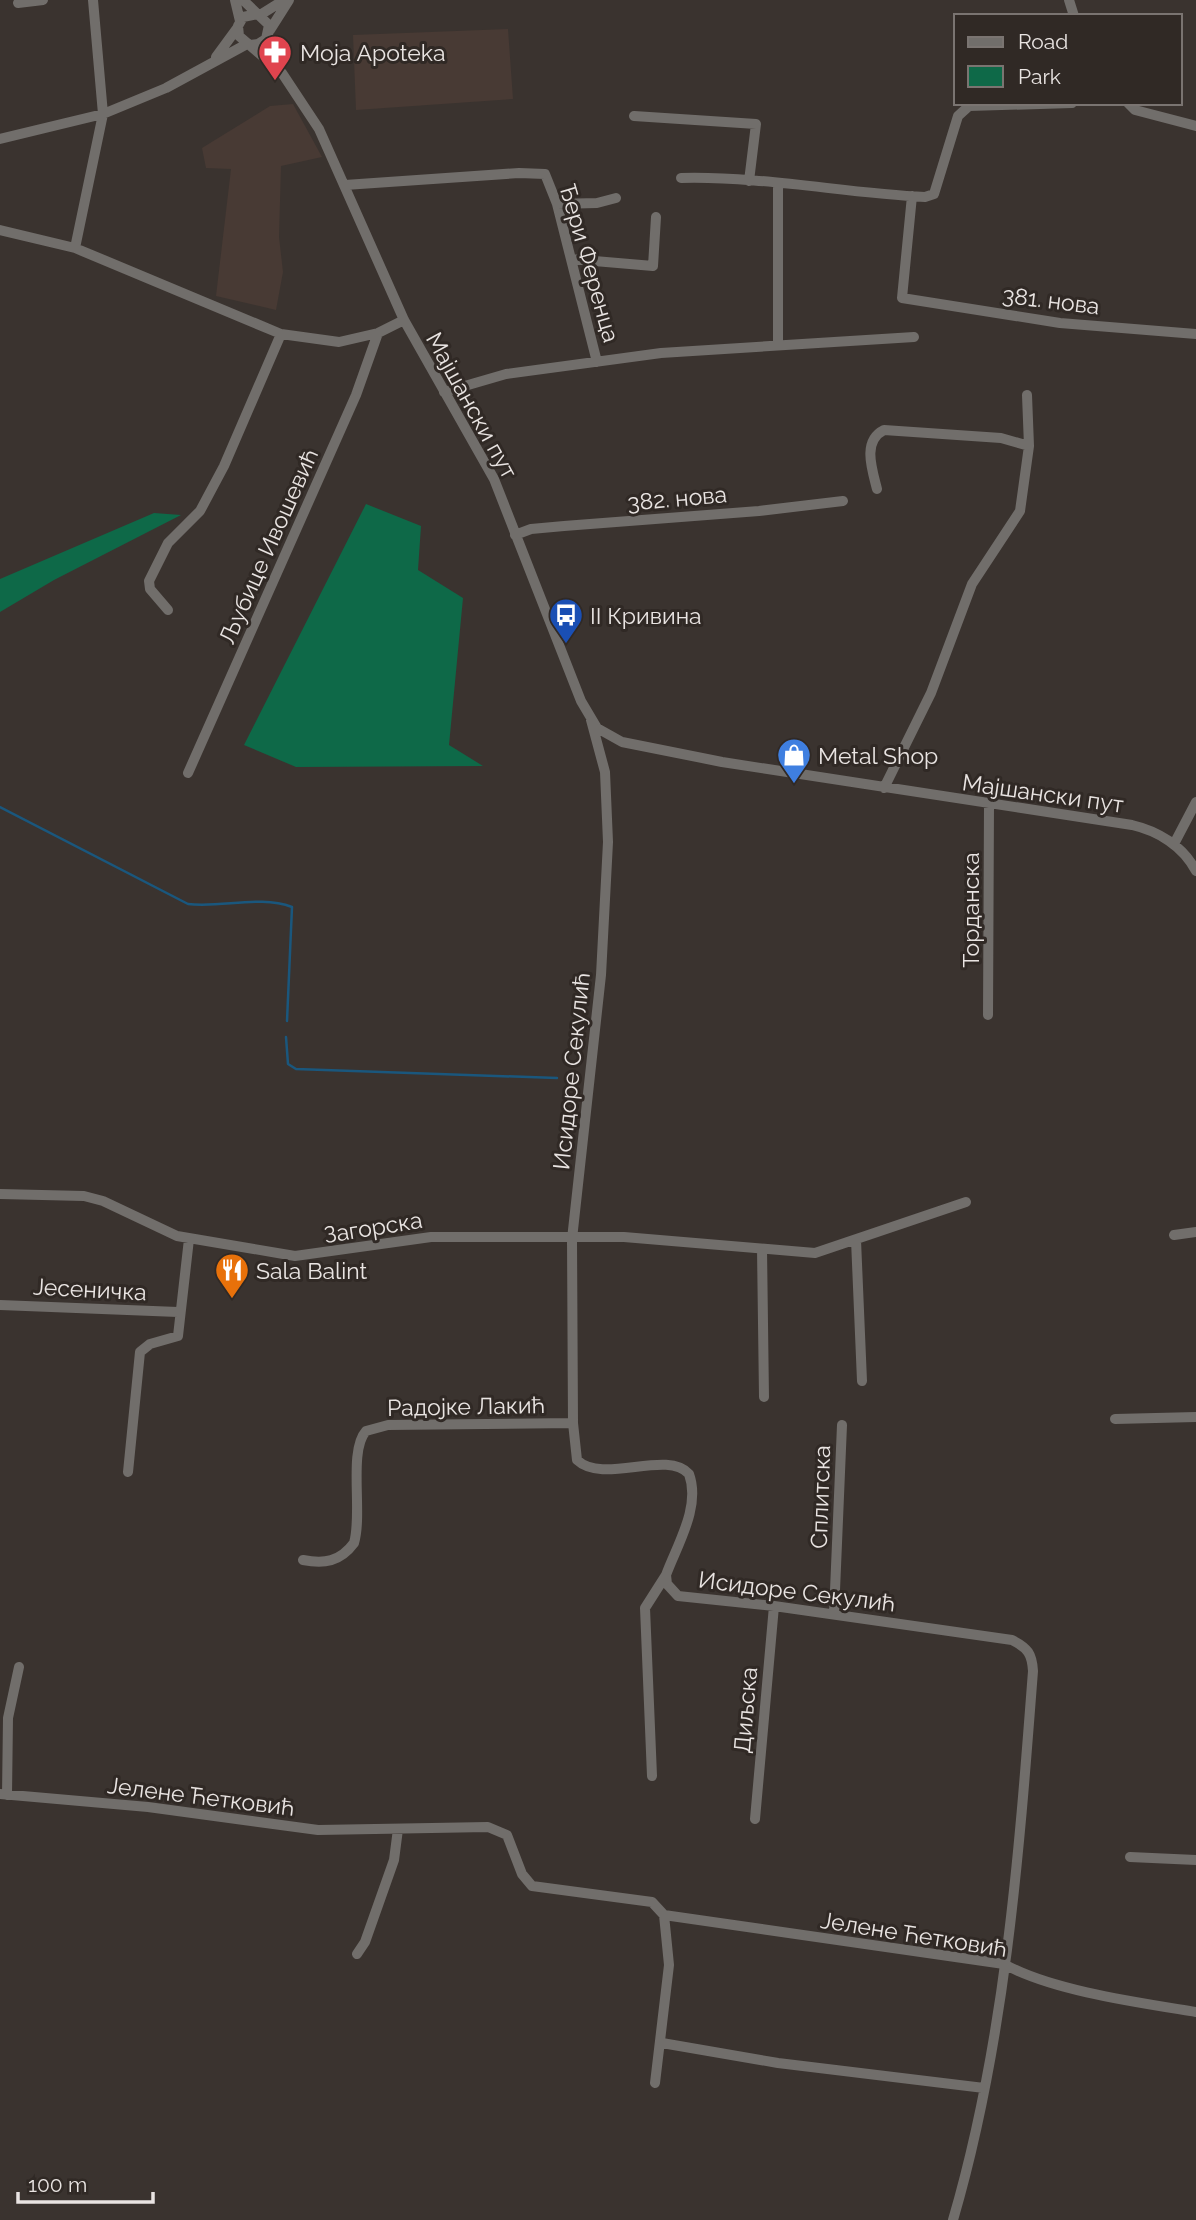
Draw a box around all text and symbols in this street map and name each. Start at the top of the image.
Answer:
legend [954,14,1182,105]
text: Road [1018,29,1068,54]
pharmacy icon: Moja Apoteka [256,33,294,82]
place label: Moja Apoteka [300,39,445,66]
text: Park [1018,64,1061,89]
street label: Ђери Ференца [555,181,625,345]
street label: 381. нова [1001,281,1101,319]
street label: Мајшански пут [421,327,523,483]
street label: Љубице Ивошевић [213,444,323,648]
street label: 382. нова [626,480,728,516]
bus stop icon: II Кривина [547,596,585,645]
place label: II Кривина [590,602,702,629]
shop icon: Metal Shop [775,736,813,785]
place label: Metal Shop [818,742,938,769]
street label: Мајшански пут [961,768,1125,818]
street label: Торданска [957,852,984,968]
street label: Исидоре Секулић [547,971,595,1171]
street label: Загорска [322,1206,424,1248]
restaurant icon: Sala Balint [213,1251,251,1300]
place label: Sala Balint [256,1257,368,1284]
street label: Јесеничка [32,1273,148,1305]
street label: Радојке Лакић [387,1391,545,1421]
street label: Сплитска [805,1445,835,1549]
street label: Исидоре Секулић [697,1566,897,1616]
street label: Диљска [728,1666,762,1754]
street label: Јелене Ћетковић [106,1771,296,1821]
street label: Јелене Ћетковић [819,1906,1009,1962]
scale bar [18,2160,152,2204]
text: 100 m [28,2172,87,2197]

